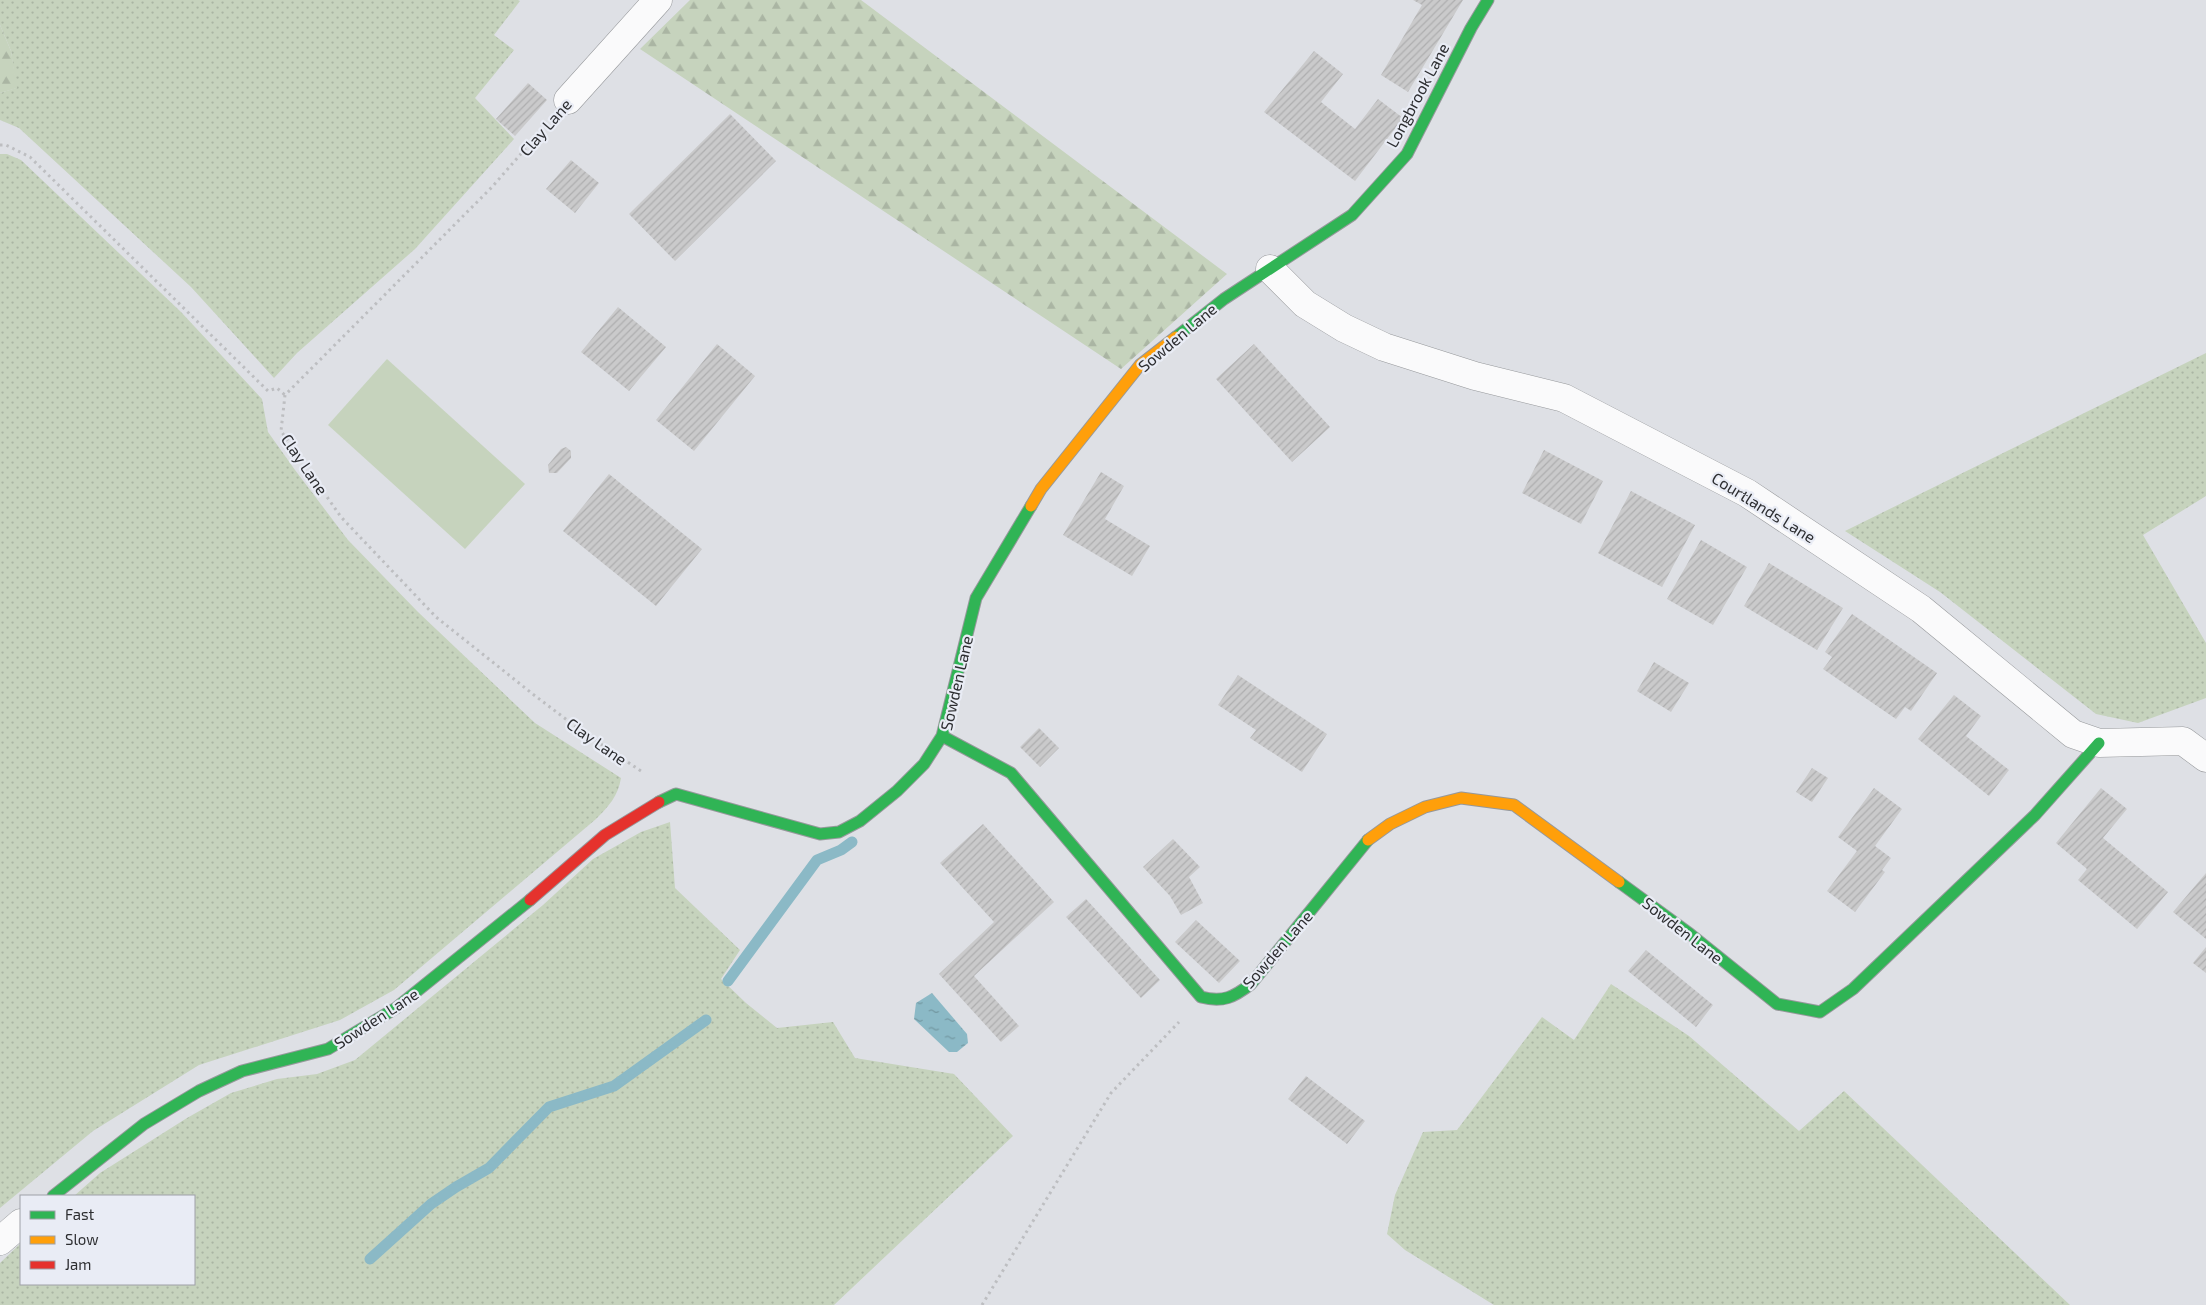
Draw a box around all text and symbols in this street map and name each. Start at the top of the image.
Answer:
street label: Longbrook Lane [1382,40,1452,150]
street label: Clay Lane [515,95,575,159]
street label: Sowden Lane [1134,299,1220,375]
street label: Clay Lane [278,430,332,498]
street label: Courtlands Lane [1709,468,1819,546]
street label: Sowden Lane [936,634,976,732]
street label: Clay Lane [563,713,631,769]
street label: Sowden Lane [1639,893,1727,967]
street label: Sowden Lane [1238,906,1316,992]
street label: Sowden Lane [330,984,422,1052]
legend [20,1195,195,1285]
text: Fast [65,1205,95,1223]
text: Slow [65,1230,99,1248]
text: Jam [65,1255,91,1273]

